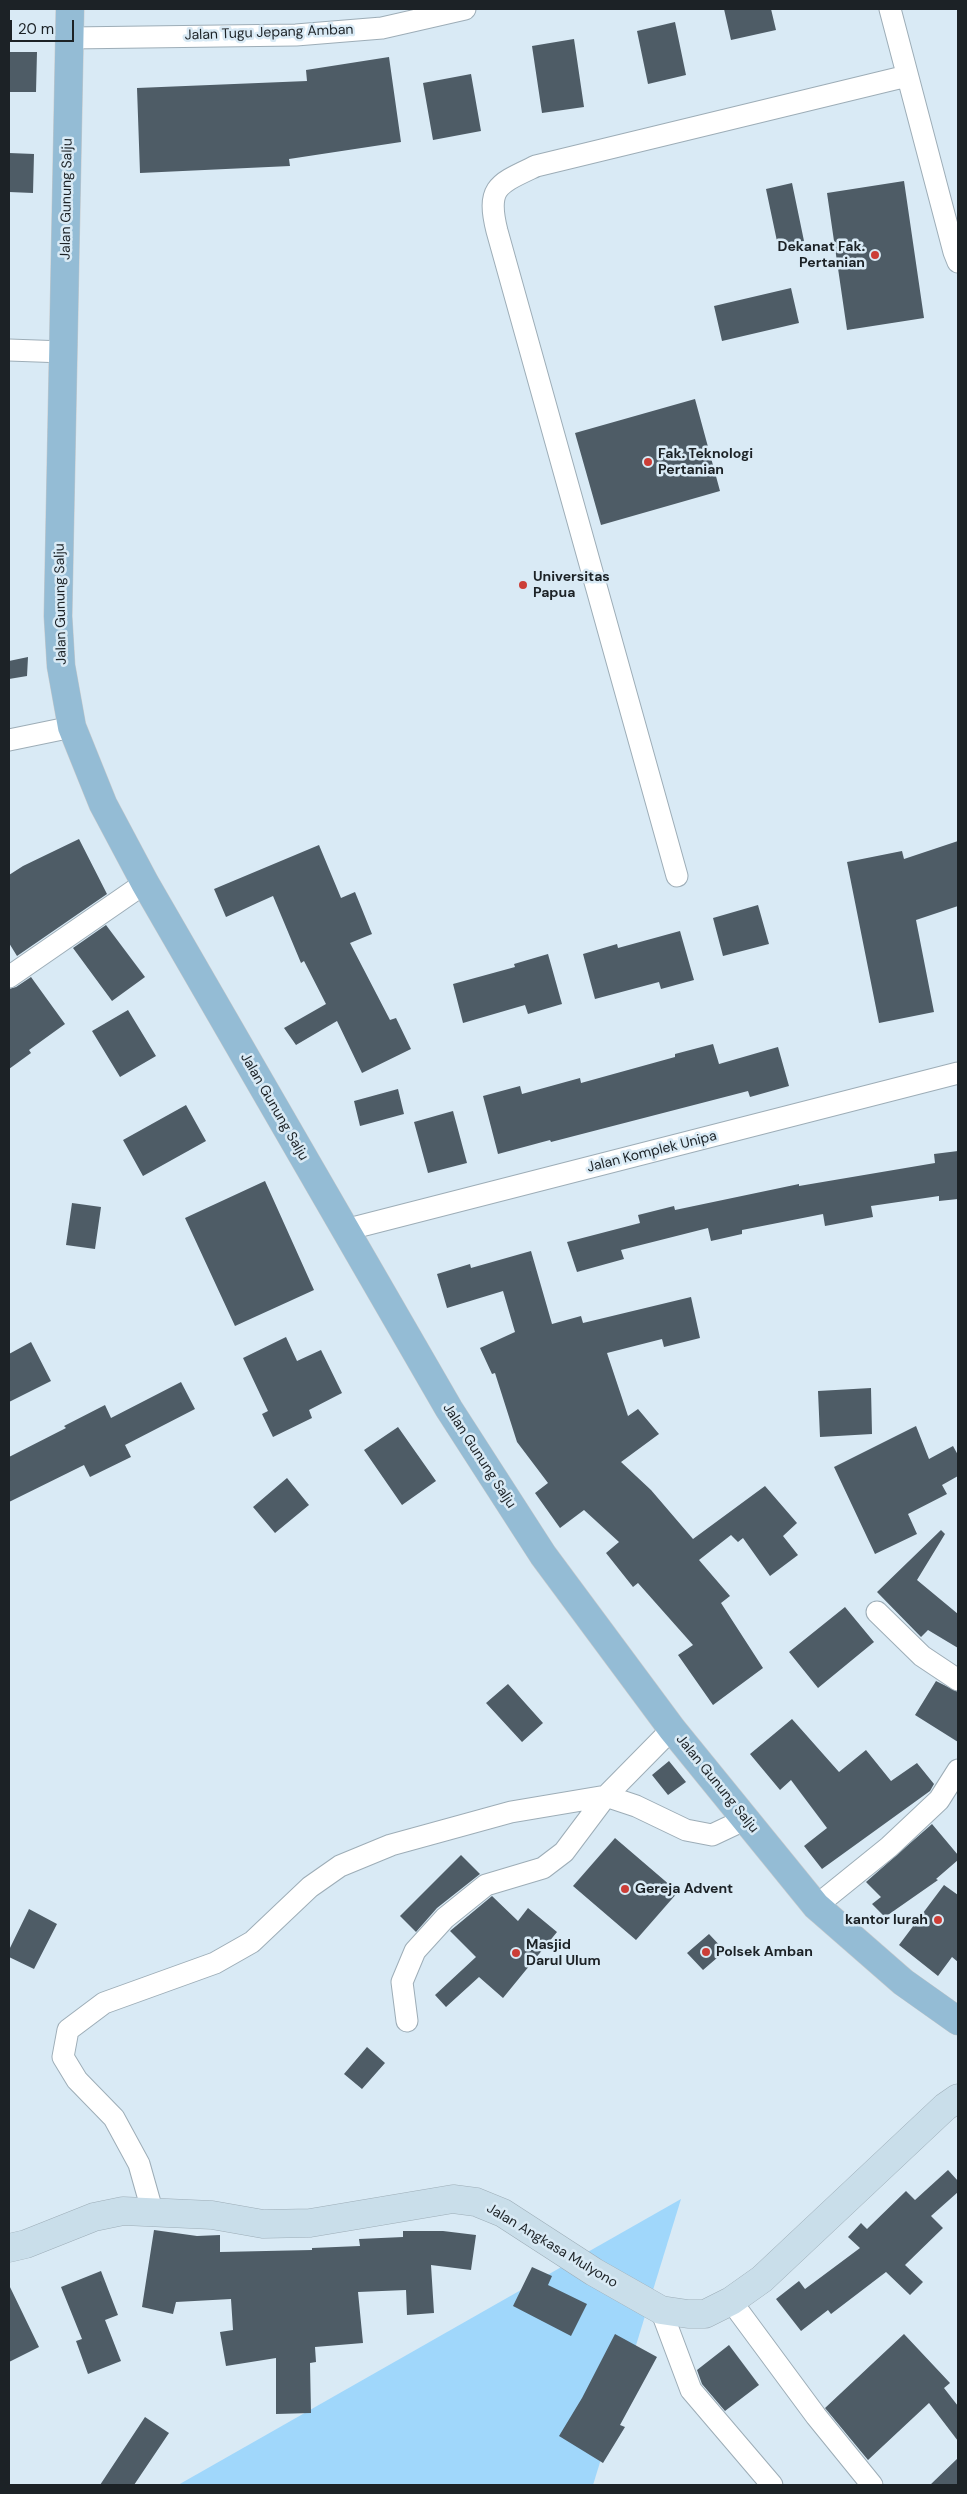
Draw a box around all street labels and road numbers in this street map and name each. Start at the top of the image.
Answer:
street label: Jalan Tugu Jepang Amban [184,22,354,44]
street label: Jalan Gunung Salju [58,138,76,260]
street label: Jalan Gunung Salju [52,543,70,665]
street label: Jalan Gunung Salju [236,1050,312,1164]
street label: Jalan Komplek Unipa [585,1128,719,1176]
street label: Jalan Gunung Salju [439,1400,519,1512]
street label: Jalan Gunung Salju [672,1731,762,1837]
street label: Jalan Angkasa Mulyono [483,2200,621,2292]

